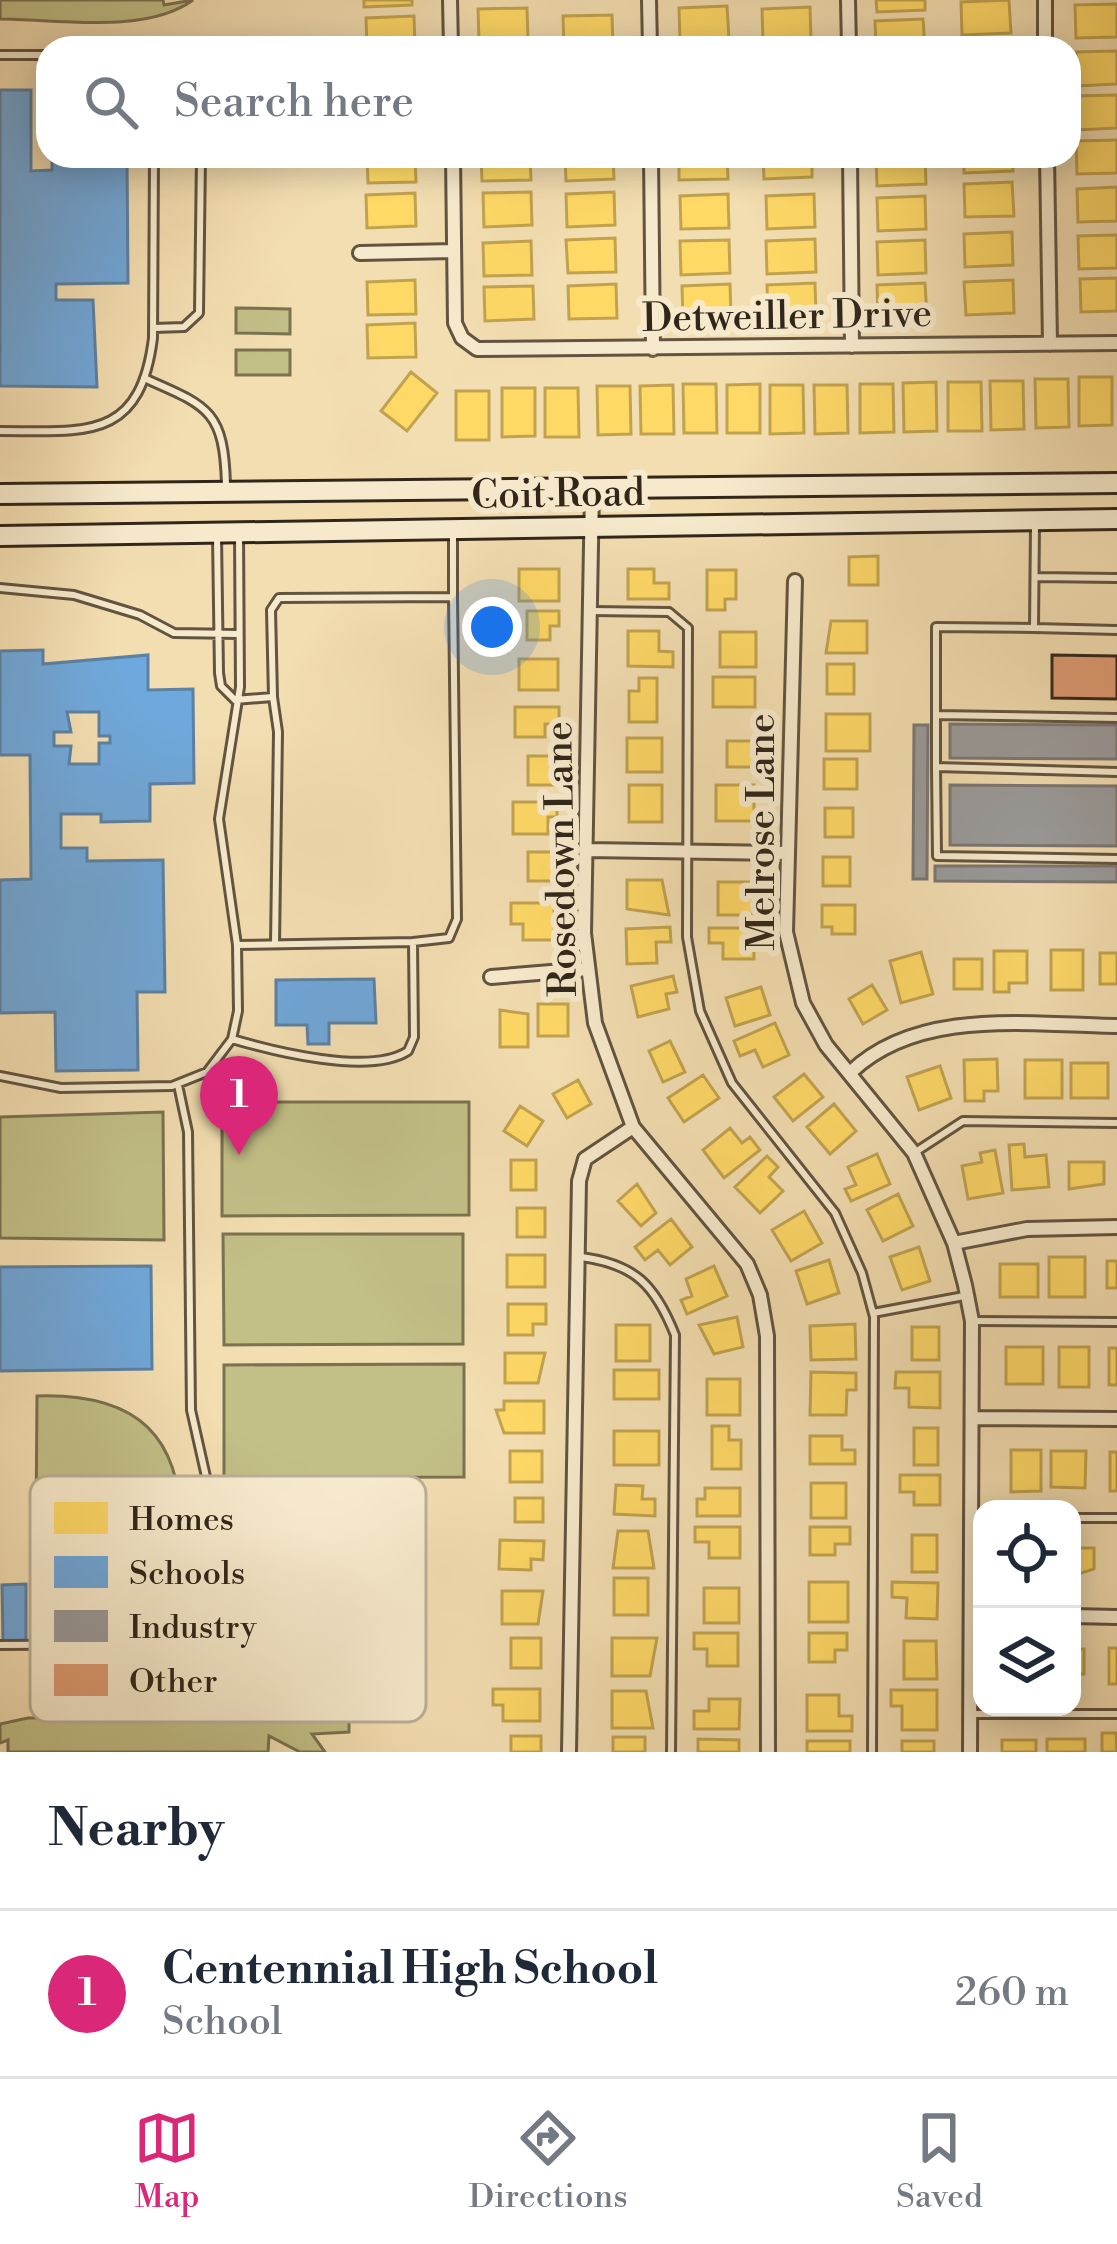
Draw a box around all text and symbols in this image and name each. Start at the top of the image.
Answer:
search box [36,36,1081,168]
icon: search [78,69,144,135]
text: Search here [174,74,414,131]
street label: Detweiller Drive [642,290,932,344]
street label: Coit Road [471,469,645,521]
your location [462,597,522,657]
street label: Melrose Lane [738,713,787,951]
street label: Rosedown Lane [535,721,589,997]
pin: 1 [200,1056,278,1155]
legend [30,1476,426,1722]
text: Homes [129,1500,234,1541]
map controls [973,1500,1081,1716]
button: locate [973,1500,1081,1608]
text: Schools [129,1554,245,1595]
text: Industry [129,1608,258,1649]
button: layers [973,1608,1081,1716]
text: Other [129,1662,217,1703]
text: Nearby [48,1798,224,1862]
text: Centennial High School [162,1941,658,1998]
text: 1 [78,1969,96,2018]
text: 260 m [955,1969,1069,2018]
text: School [162,1998,282,2047]
tab: Map [134,2105,200,2218]
tab: Directions [469,2105,628,2218]
tab: Saved [896,2105,983,2218]

